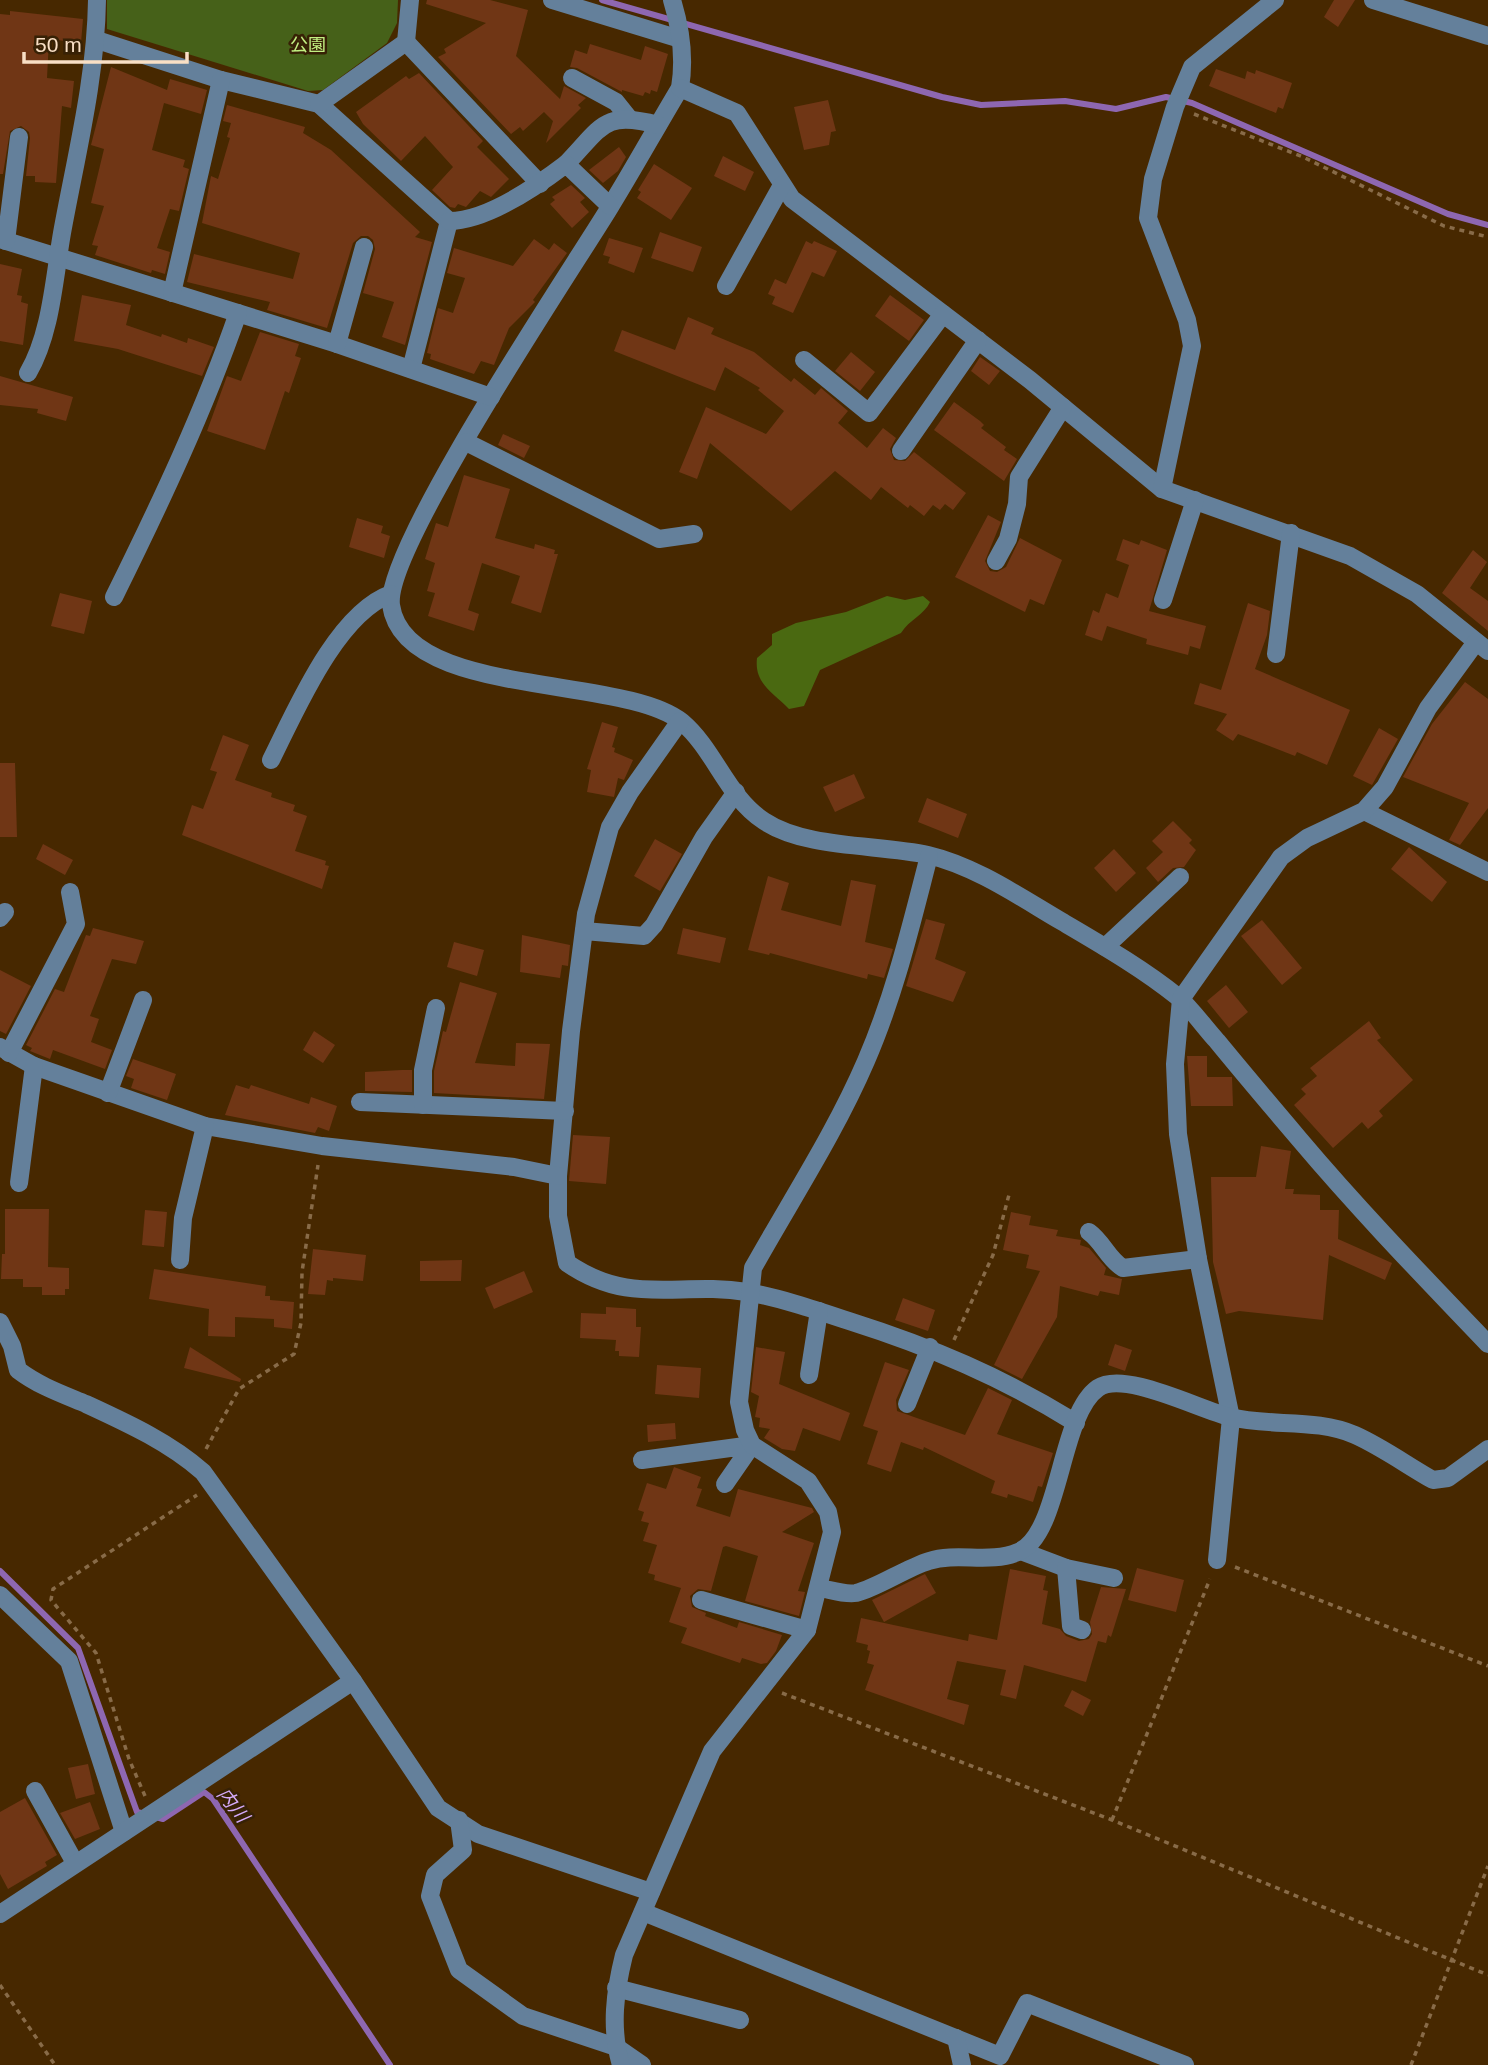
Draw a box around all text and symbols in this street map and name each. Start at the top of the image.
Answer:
scale bar [24,21,187,65]
text: 50 m [35,33,82,56]
park label: 公園 [290,35,326,55]
water label: 内川 [213,1784,254,1828]

